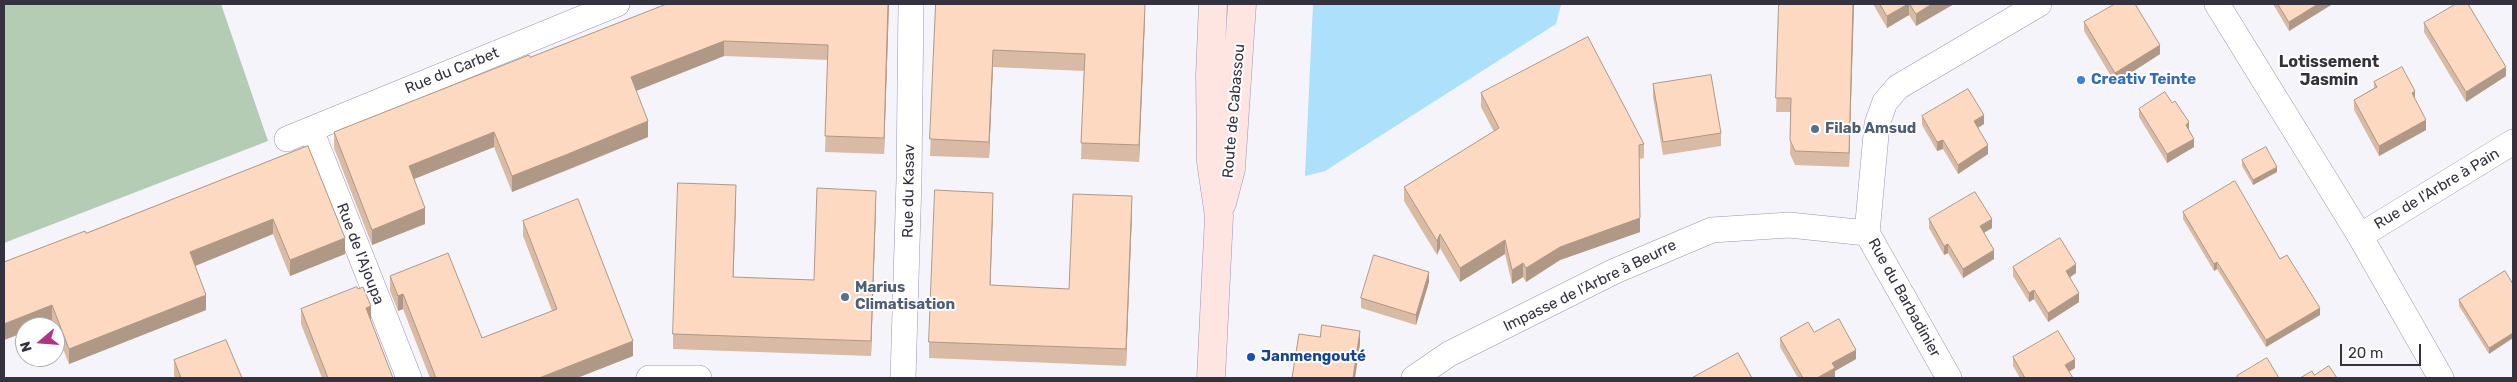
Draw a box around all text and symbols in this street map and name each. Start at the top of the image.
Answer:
street label: Route de Cabassou [1219,43,1249,179]
street label: Rue du Carbet [402,44,502,98]
district label: Lotissement Jasmin [2279,52,2379,90]
place label: Creativ Teinte [2091,71,2196,89]
marker: Creativ Teinte [2075,74,2087,86]
place label: Filab Amsud [1825,120,1916,138]
marker: Filab Amsud [1809,123,1821,135]
street label: Rue du Kasav [899,144,919,238]
street label: Rue de l'Arbre à Pain [2371,145,2503,233]
street label: Rue de l'Ajoupa [332,201,388,307]
street label: Rue du Barbadinier [1864,235,1944,361]
street label: Impasse de l'Arbre à Beurre [1501,236,1679,336]
place label: Marius Climatisation [855,279,955,314]
marker: Marius Climatisation [839,291,851,303]
north arrow [15,317,65,367]
scale bar [2342,334,2423,366]
text: N [17,339,36,354]
text: 20 m [2348,344,2383,362]
place label: Janmengouté [1261,348,1366,366]
marker: Janmengouté [1245,351,1257,363]

